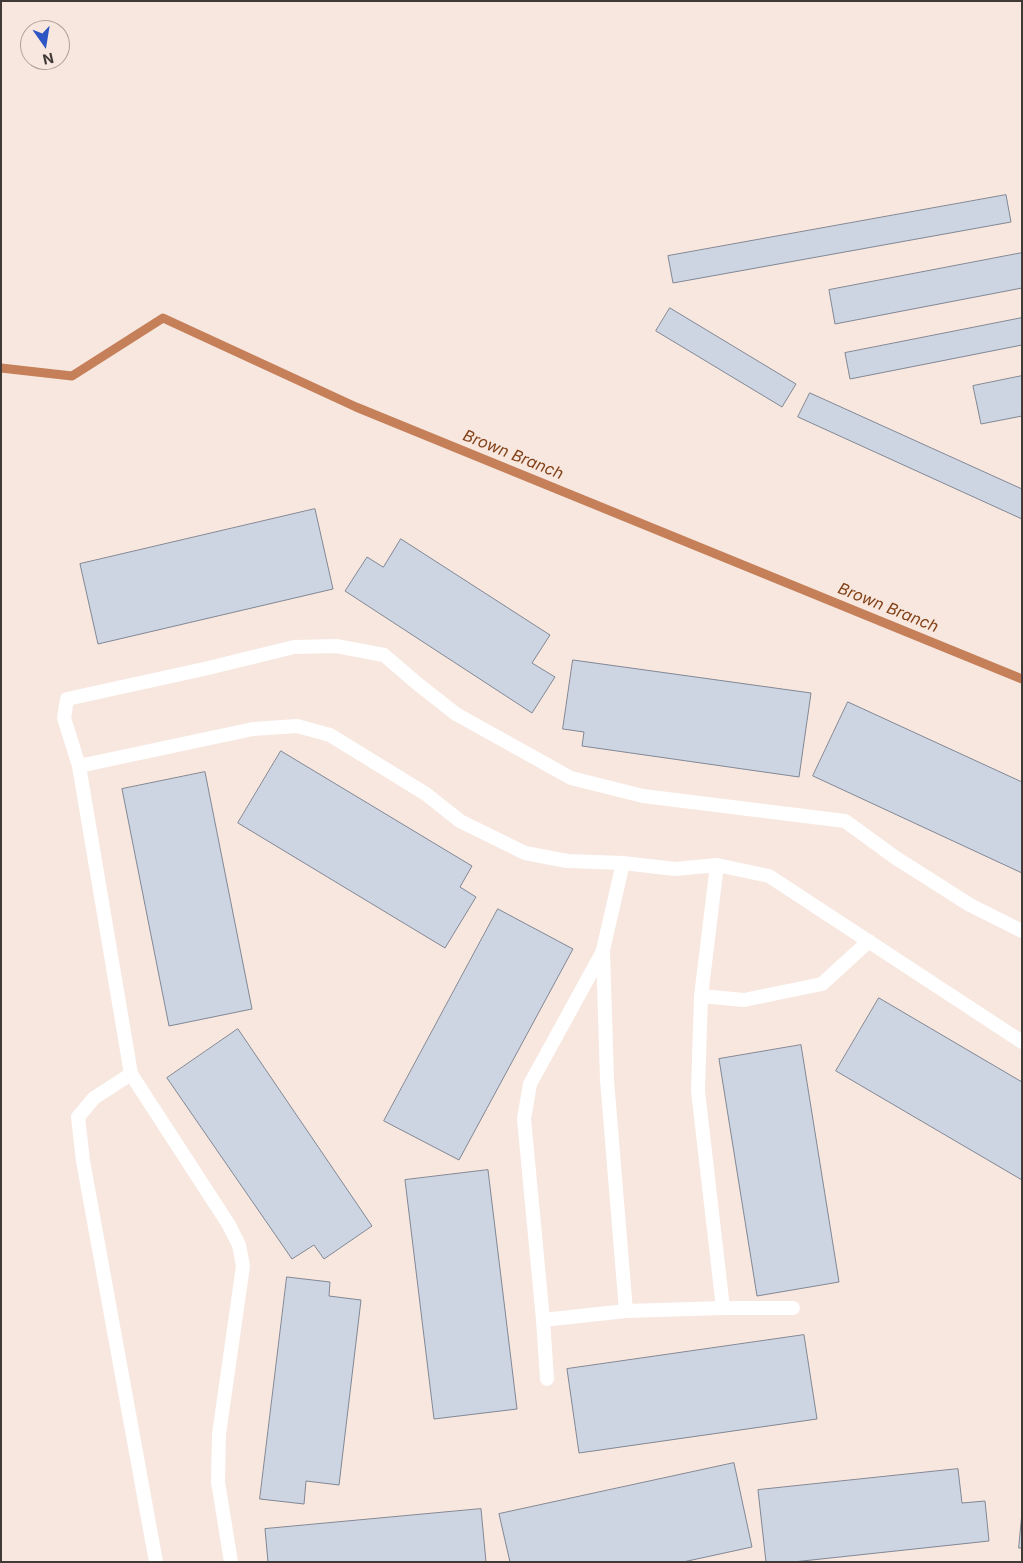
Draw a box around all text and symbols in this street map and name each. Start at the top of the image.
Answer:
north arrow [20,20,70,70]
text: N [41,50,55,69]
water label: Brown Branch [460,426,566,484]
water label: Brown Branch [835,579,941,637]

